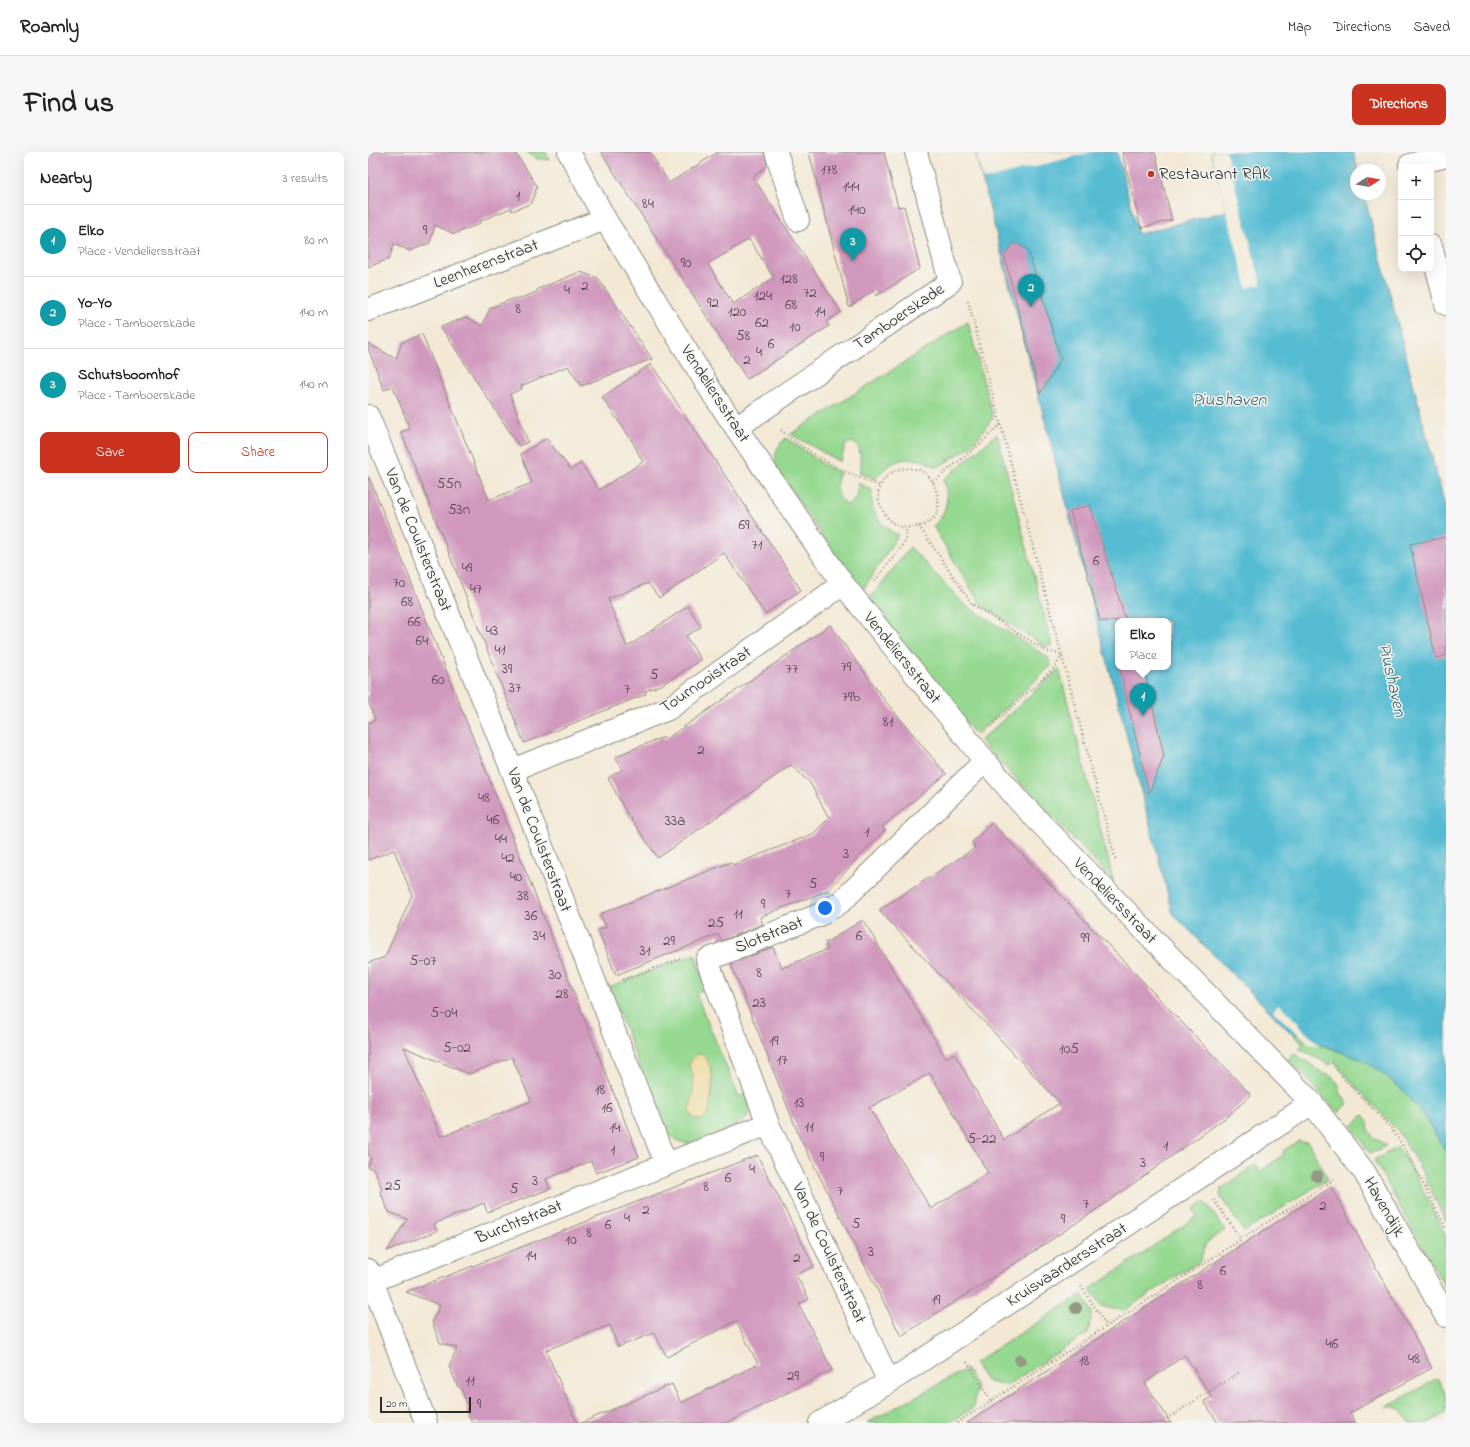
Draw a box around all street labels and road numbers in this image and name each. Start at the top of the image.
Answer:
street label: Leenherenstraat [430,232,542,295]
street label: Tamboerskade [848,277,950,357]
street label: Vendeliersstraat [673,339,756,448]
street label: Van de Coulsterstraat [377,464,458,616]
street label: Vendeliersstraat [856,606,947,710]
street label: Tournooistraat [655,640,757,720]
street label: Van de Coulsterstraat [500,763,578,916]
street label: Vendeliersstraat [1066,851,1163,950]
street label: Slotstraat [731,910,807,960]
street label: Havendijk [1357,1172,1411,1242]
street label: Van de Coulsterstraat [785,1178,873,1328]
street label: Burchtstraat [471,1193,566,1251]
street label: Kruisvaardersstraat [1002,1216,1133,1314]

